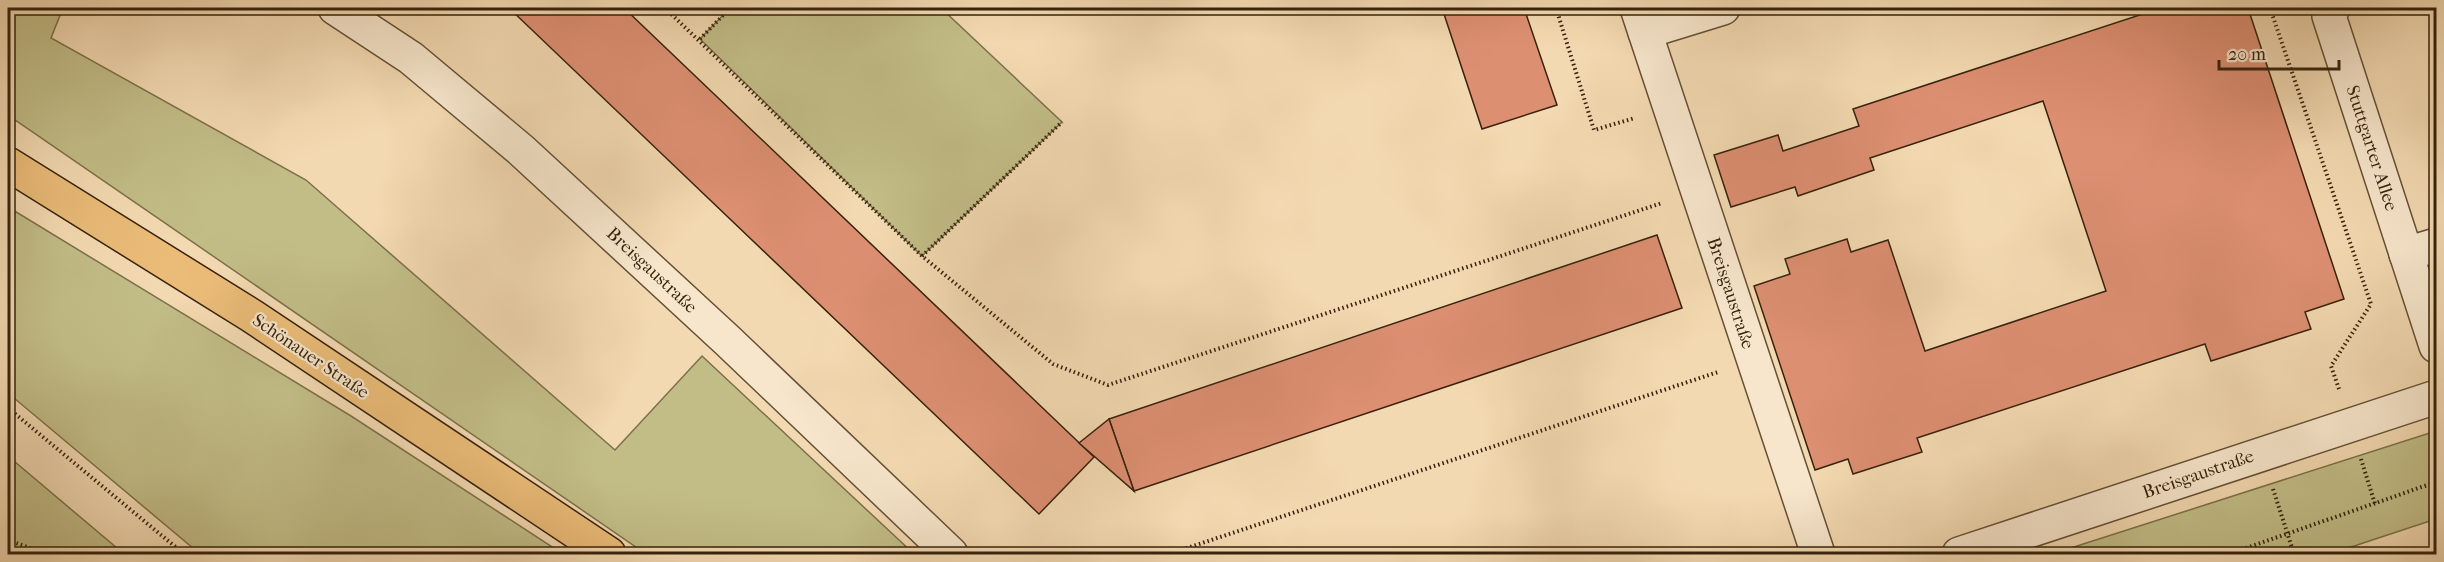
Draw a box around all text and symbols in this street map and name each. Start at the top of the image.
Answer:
scale bar [2219,33,2339,71]
text: 20 m [2228,44,2266,65]
street label: Stuttgarter Allee [2341,83,2402,214]
street label: Breisgaustraße [602,223,701,318]
street label: Breisgaustraße [1703,235,1758,352]
street label: Schönauer Straße [249,310,373,403]
street label: Breisgaustraße [2140,446,2257,503]

